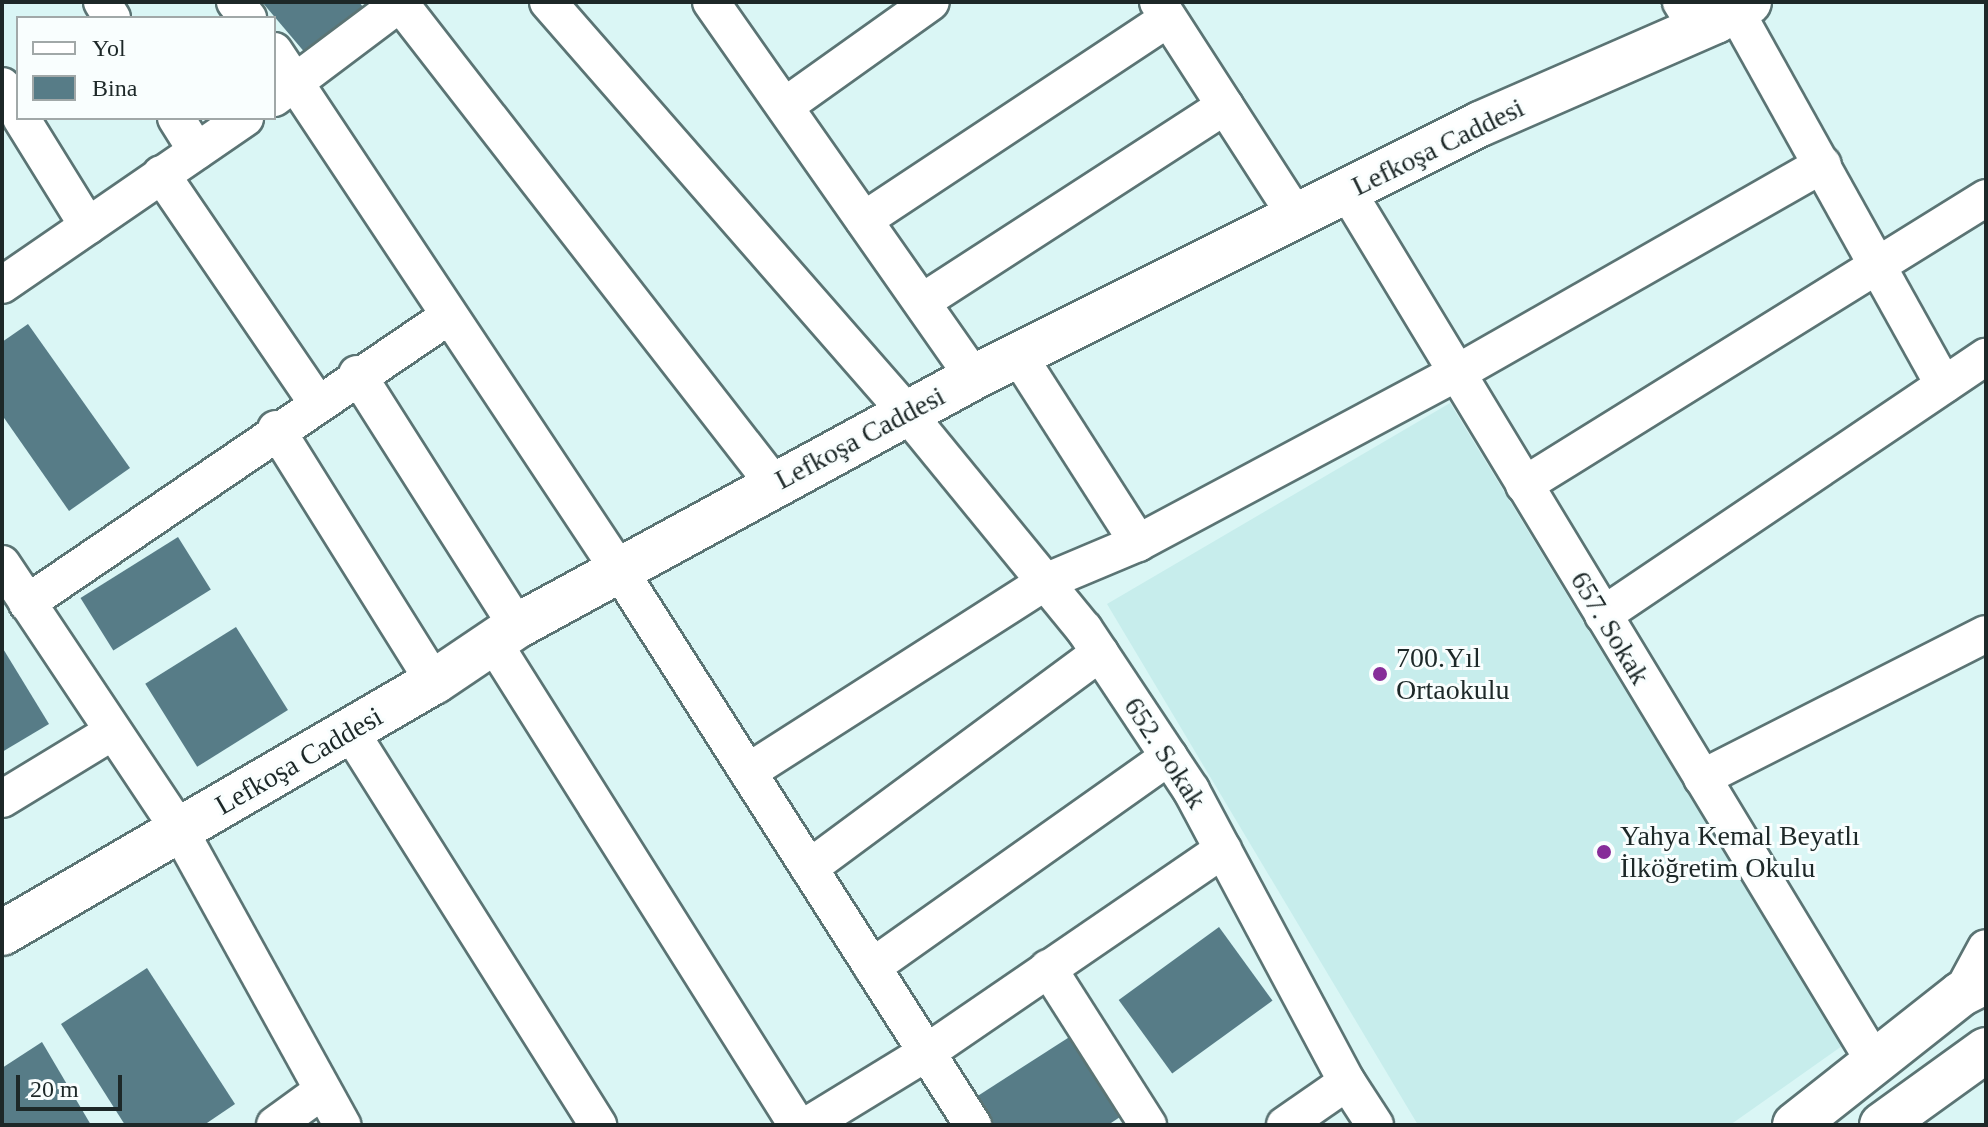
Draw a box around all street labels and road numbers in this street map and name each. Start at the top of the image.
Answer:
street label: Lefkoşa Caddesi [1346,91,1530,203]
street label: Lefkoşa Caddesi [769,379,951,497]
street label: 657. Sokak [1563,565,1657,691]
street label: 652. Sokak [1117,691,1213,815]
street label: Lefkoşa Caddesi [209,700,389,822]

